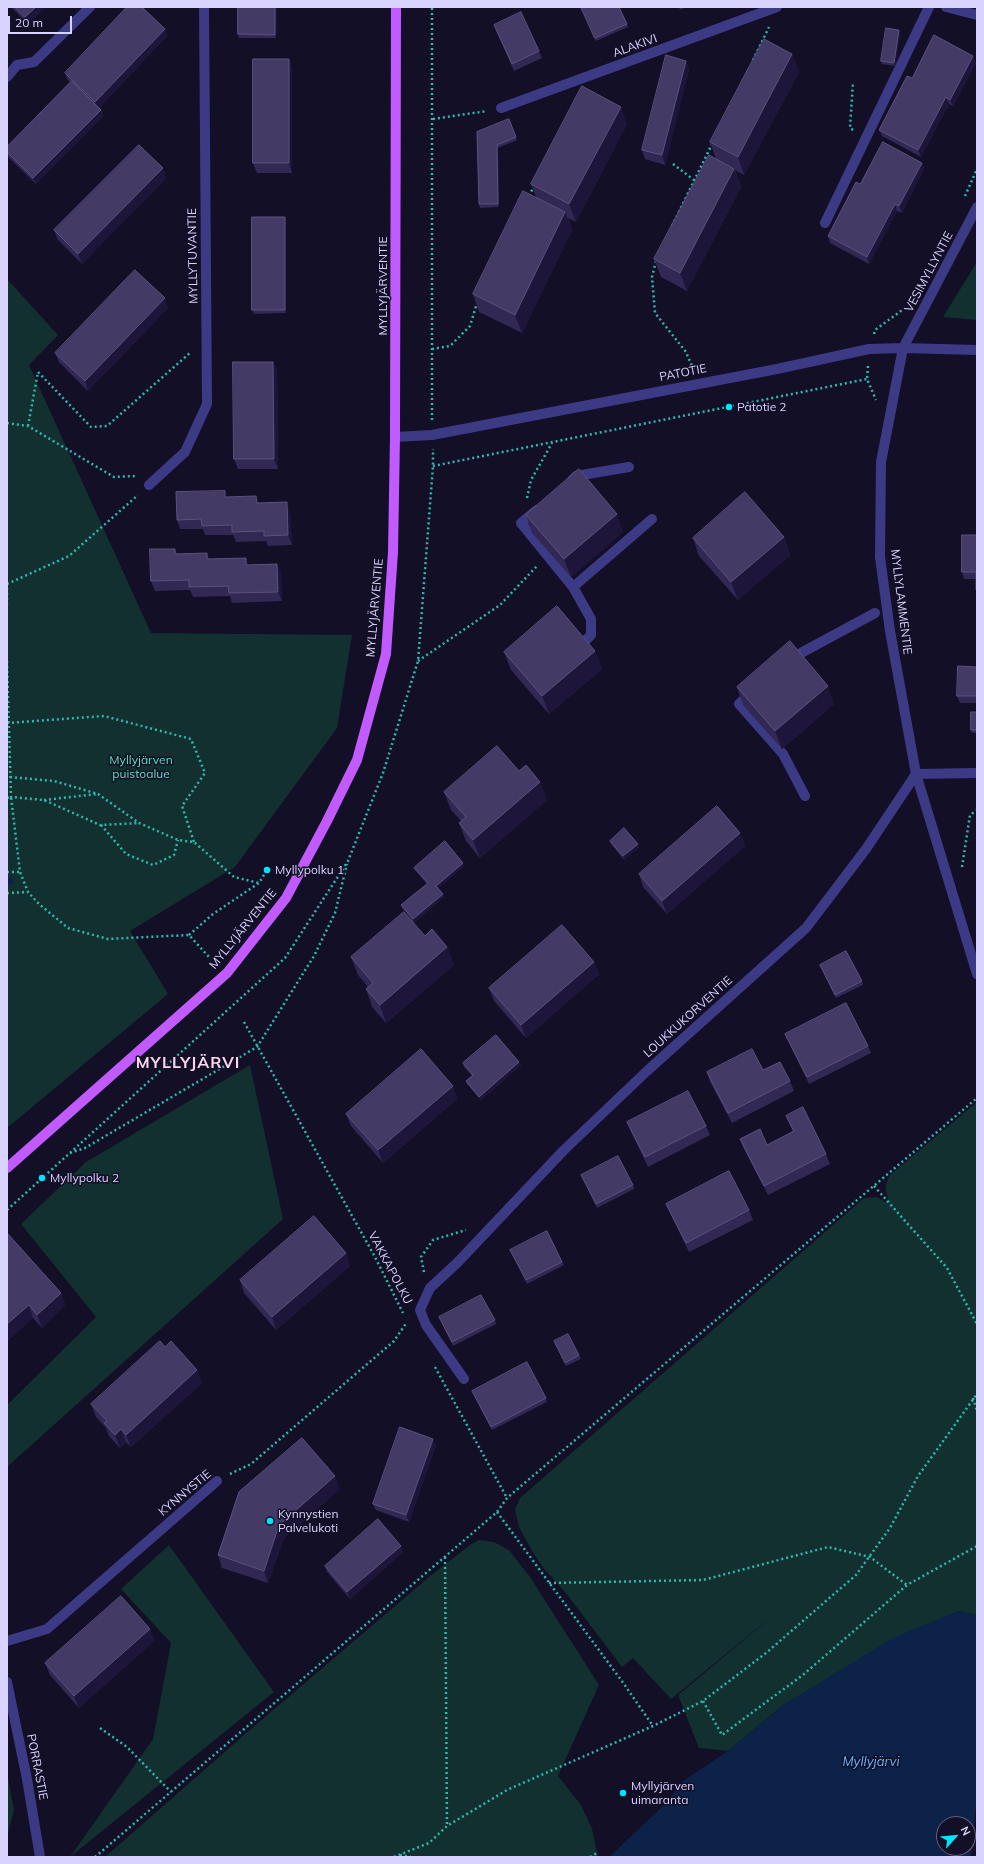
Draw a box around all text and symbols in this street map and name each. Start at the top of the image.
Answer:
scale bar [10,8,74,34]
text: 20 m [15,15,43,30]
street label: ALAKIVI [611,31,659,61]
street label: MYLLYTUVANTIE [185,208,201,304]
street label: VESIMYLLYNTIE [902,229,956,315]
street label: MYLLYJÄRVENTIE [376,237,390,335]
street label: PATOTIE [658,361,708,385]
place label: Patotie 2 [737,400,787,414]
marker: Patotie 2 [724,402,734,412]
street label: MYLLYLAMMENTIE [887,549,915,655]
street label: MYLLYJÄRVENTIE [364,558,386,658]
park label: Myllyjärven puistoalue [109,753,173,781]
place label: Myllypolku 1 [275,863,344,877]
marker: Myllypolku 1 [262,865,272,875]
street label: MYLLYJÄRVENTIE [206,886,280,972]
street label: LOUKKUKORVENTIE [641,973,735,1061]
district label: MYLLYJÄRVI [136,1053,240,1073]
place label: Myllypolku 2 [50,1171,119,1185]
marker: Myllypolku 2 [37,1173,47,1183]
street label: VAKKAPOLKU [365,1229,415,1307]
street label: KYNNYSTIE [156,1467,214,1519]
place label: Kynnystien Palvelukoti [278,1507,338,1535]
marker: Kynnystien Palvelukoti [265,1516,275,1526]
street label: PORRASTIE [24,1733,50,1801]
water label: Myllyjärvi [842,1754,900,1770]
place label: Myllyjärven uimaranta [631,1779,694,1807]
marker: Myllyjärven uimaranta [618,1788,628,1798]
north arrow [936,1816,976,1856]
text: N [958,1824,974,1838]

